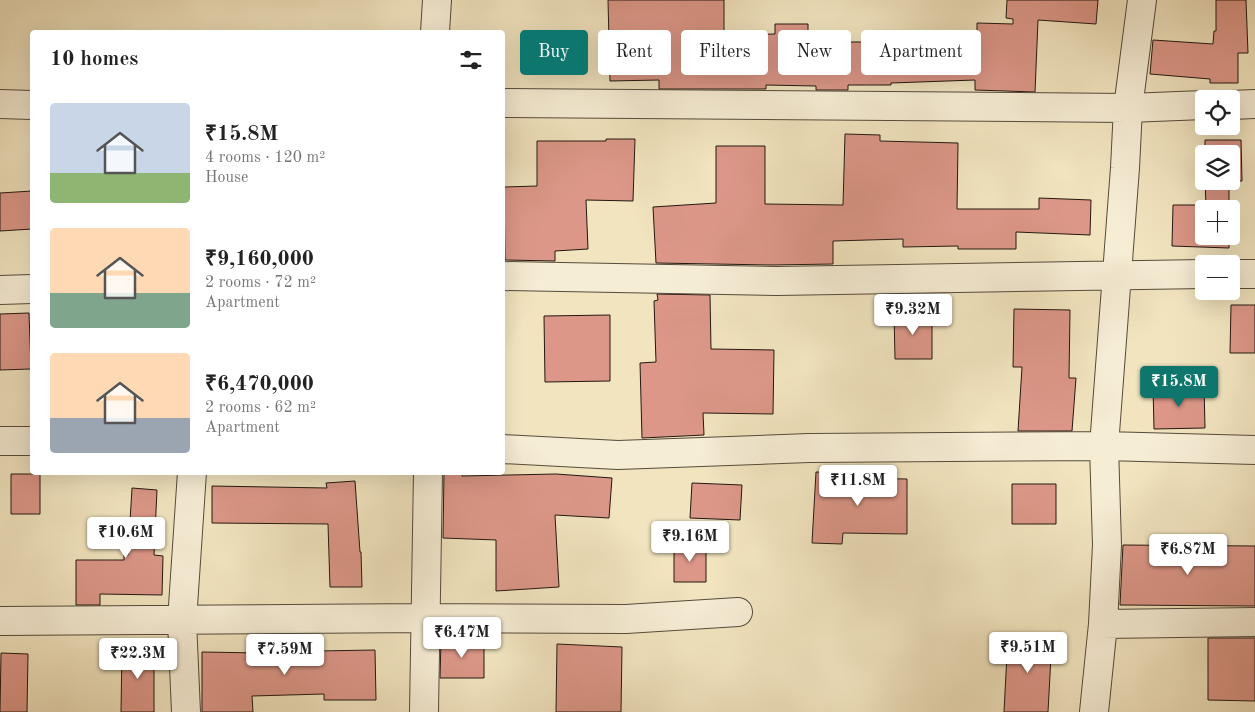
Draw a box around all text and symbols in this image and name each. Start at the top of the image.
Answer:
chip: Buy [520,30,588,75]
chip: Rent [598,30,671,75]
chip: Filters [681,30,768,75]
chip: New [778,30,851,75]
chip: Apartment [861,30,981,75]
icon: filters [457,46,485,74]
text: 10 homes [50,49,138,70]
map controls [1195,90,1240,300]
button: locate [1195,90,1240,135]
icon: home [90,123,150,183]
text: ₹15.8M [205,124,278,145]
button: layers [1195,145,1240,190]
text: 4 rooms · 120 m² [205,150,325,166]
text: House [205,170,248,186]
button: + [1195,200,1240,245]
icon: home [90,248,150,308]
text: ₹9,160,000 [205,249,314,270]
button: − [1195,255,1240,300]
text: 2 rooms · 72 m² [205,275,316,291]
pin: ₹9.32M [872,294,954,336]
text: Apartment [205,295,280,311]
text: ₹9.32M [885,302,941,318]
pin: ₹15.8M [1138,366,1220,408]
icon: home [90,373,150,433]
text: ₹6,470,000 [205,374,314,395]
text: ₹15.8M [1151,374,1207,390]
text: 2 rooms · 62 m² [205,400,316,416]
text: Apartment [205,420,280,436]
pin: ₹11.8M [817,464,899,507]
text: ₹11.8M [830,473,886,489]
pin: ₹10.6M [85,516,167,559]
pin: ₹9.16M [649,520,731,563]
text: ₹10.6M [98,525,154,541]
text: ₹9.16M [662,529,718,545]
pin: ₹6.87M [1147,534,1229,576]
text: ₹6.87M [1160,542,1216,558]
pin: ₹6.47M [421,616,503,659]
text: ₹6.47M [434,625,490,641]
pin: ₹9.51M [987,632,1069,674]
pin: ₹7.59M [244,634,326,676]
pin: ₹22.3M [97,638,179,680]
text: ₹9.51M [1000,640,1056,656]
text: ₹7.59M [257,642,313,658]
text: ₹22.3M [110,646,166,662]

